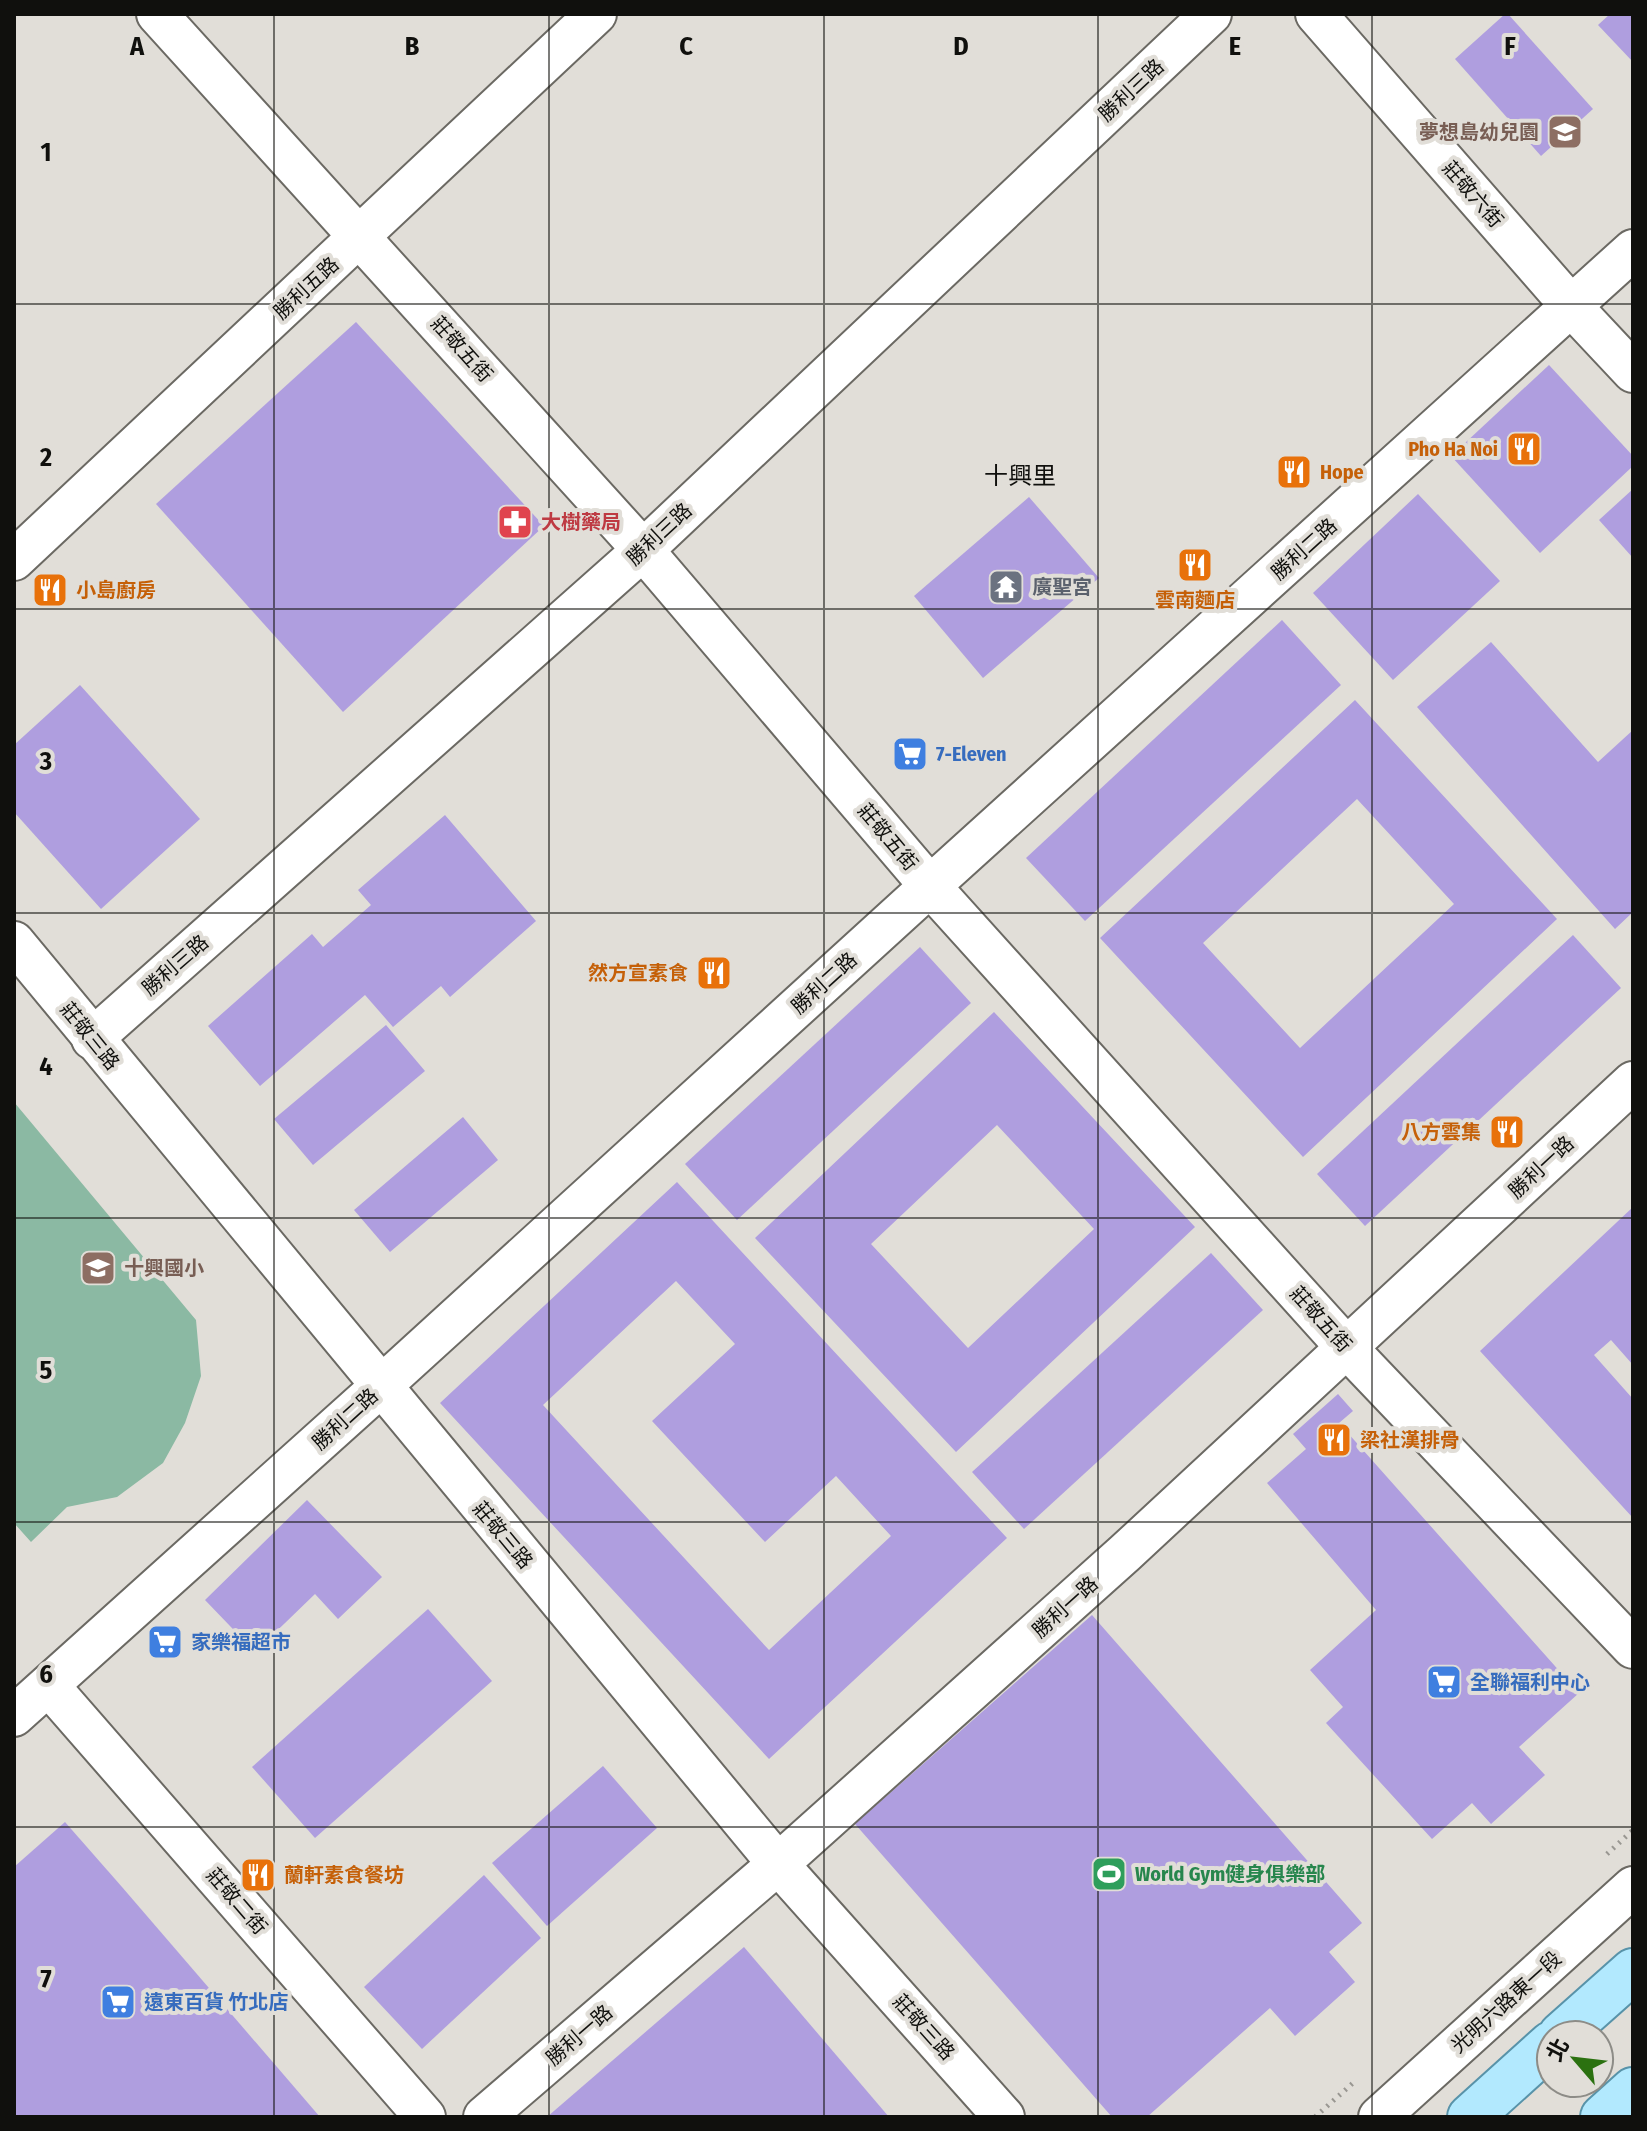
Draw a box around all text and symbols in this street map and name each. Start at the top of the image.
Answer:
text: A [129,31,145,62]
text: B [405,31,420,62]
text: C [679,31,693,62]
text: D [953,31,969,62]
text: E [1229,31,1241,62]
text: F [1504,31,1516,62]
street label: 勝利三路 [1094,54,1168,126]
school or university icon: 夢想島幼兒園 [1546,113,1584,151]
place label: 夢想島幼兒園 [1419,120,1539,144]
text: 1 [41,137,52,168]
street label: 莊敬六街 [1438,156,1508,232]
street label: 勝利五路 [269,252,343,324]
street label: 莊敬五街 [426,311,498,387]
restaurant icon: Pho Ha Noi [1505,430,1543,468]
place label: Pho Ha Noi [1408,437,1498,461]
text: 2 [39,442,52,473]
restaurant icon: Hope [1275,453,1313,491]
place label: Hope [1320,460,1364,484]
district label: 十興里 [984,462,1056,490]
street label: 勝利三路 [622,498,696,570]
pharmacy icon: 大樹藥局 [496,503,534,541]
place label: 大樹藥局 [541,510,621,534]
street label: 勝利二路 [1266,513,1342,585]
restaurant icon: 雲南麵店 [1176,546,1214,584]
temple icon: 廣聖宮 [987,568,1025,606]
restaurant icon: 小島廚房 [31,571,69,609]
place label: 廣聖宮 [1032,575,1092,599]
place label: 小島廚房 [76,578,156,602]
place label: 雲南麵店 [1155,588,1235,612]
supermarket icon: 7-Eleven [891,735,929,773]
place label: 7-Eleven [936,742,1007,766]
text: 3 [39,746,52,777]
street label: 莊敬五街 [853,799,923,875]
street label: 勝利三路 [137,930,213,1000]
street label: 勝利二路 [786,947,862,1019]
restaurant icon: 然方宣素食 [695,954,733,992]
place label: 然方宣素食 [588,961,688,985]
street label: 莊敬三路 [56,997,124,1075]
text: 4 [39,1051,53,1082]
restaurant icon: 八方雲集 [1488,1113,1526,1151]
place label: 八方雲集 [1401,1120,1481,1144]
street label: 勝利一路 [1504,1131,1578,1203]
school or university icon: 十興國小 [79,1249,117,1287]
place label: 十興國小 [124,1256,204,1280]
street label: 莊敬五街 [1285,1281,1357,1357]
text: 5 [40,1355,53,1386]
street label: 勝利二路 [307,1383,383,1455]
restaurant icon: 梁社漢排骨 [1315,1421,1353,1459]
place label: 梁社漢排骨 [1360,1428,1460,1452]
street label: 莊敬三路 [468,1497,538,1573]
street label: 勝利一路 [1027,1571,1103,1643]
supermarket icon: 家樂福超市 [146,1623,184,1661]
place label: 家樂福超市 [191,1630,291,1654]
text: 6 [39,1659,53,1690]
supermarket icon: 全聯福利中心 [1425,1663,1463,1701]
place label: 全聯福利中心 [1470,1670,1590,1694]
sports icon: World Gym健身俱樂部 [1090,1855,1128,1893]
restaurant icon: 蘭軒素食餐坊 [239,1856,277,1894]
place label: World Gym健身俱樂部 [1135,1862,1325,1886]
street label: 莊敬二街 [202,1863,272,1939]
place label: 蘭軒素食餐坊 [284,1863,404,1887]
street label: 光明六路東一段 [1446,1946,1566,2058]
text: 7 [40,1964,52,1995]
supermarket icon: 遠東百貨 竹北店 [99,1983,137,2021]
street label: 莊敬三路 [888,1989,960,2065]
place label: 遠東百貨 竹北店 [144,1990,288,2014]
street label: 勝利一路 [541,2000,617,2070]
north arrow [1535,2019,1615,2099]
text: 北 [1541,2034,1575,2066]

